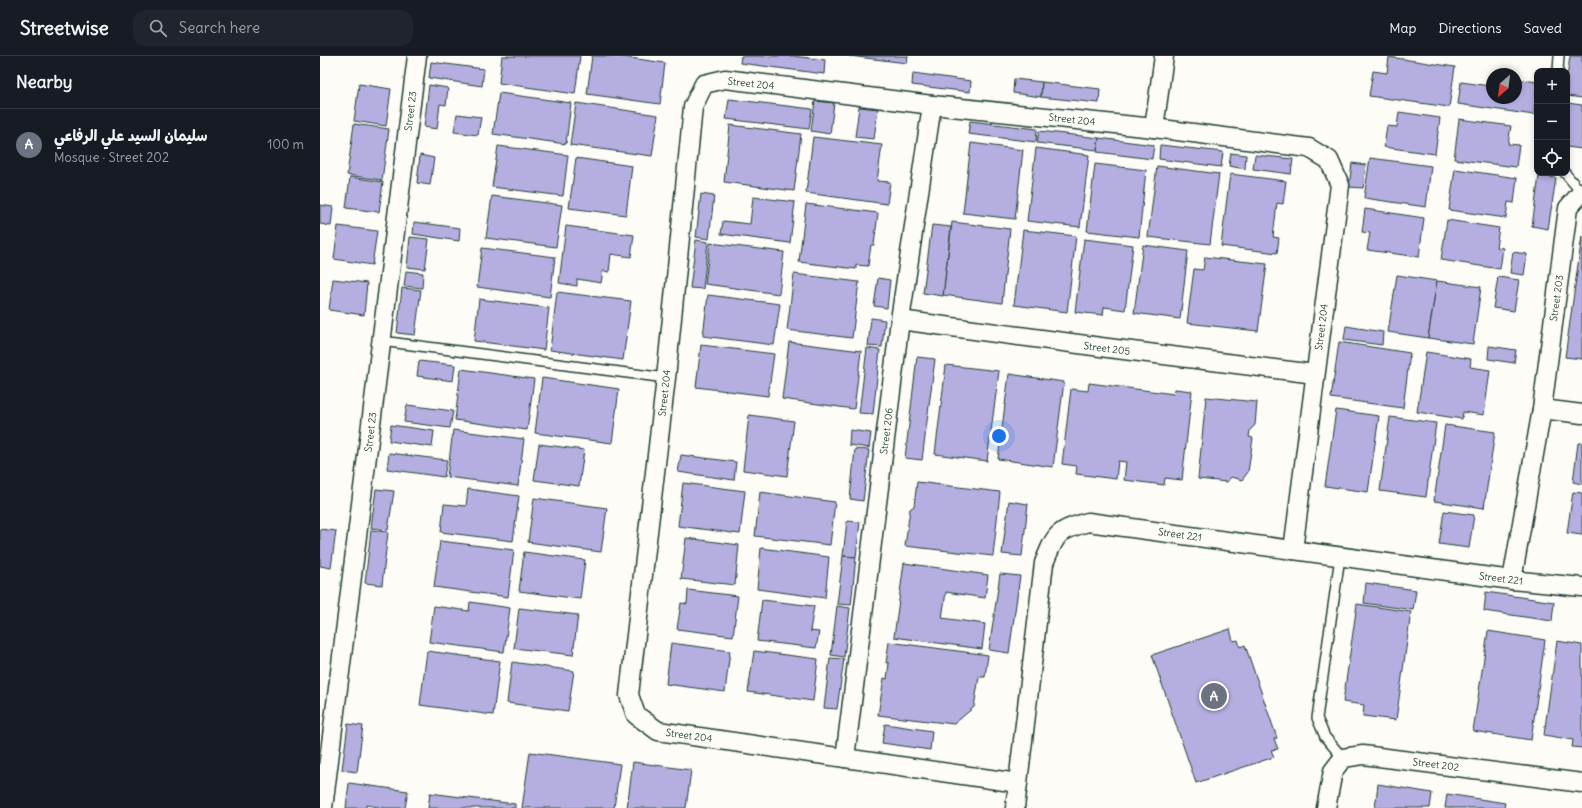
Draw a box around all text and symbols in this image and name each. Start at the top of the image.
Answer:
search box [133,10,413,46]
text: Streetwise [20,16,109,40]
icon: search [147,17,169,39]
text: Search here [179,18,260,37]
text: Map [1389,19,1416,37]
text: Directions [1438,19,1502,37]
text: Saved [1524,19,1562,37]
north arrow [1486,68,1522,104]
map controls [1534,68,1570,176]
button: + [1534,68,1570,104]
text: Nearby [16,71,72,93]
street label: Street 204 [727,75,775,92]
street label: Street 23 [402,90,419,132]
button: − [1534,104,1570,140]
street label: Street 204 [1048,111,1096,128]
text: سليمان السيد علي الرفاعي [54,126,208,145]
text: A [25,136,33,153]
text: 100 m [267,136,304,153]
button: locate [1534,140,1570,176]
text: Mosque · Street 202 [54,149,169,166]
street label: Street 203 [1547,274,1566,322]
street label: Street 204 [1312,303,1331,351]
street label: Street 205 [1083,339,1131,358]
street label: Street 204 [656,369,673,417]
street label: Street 206 [877,407,896,455]
street label: Street 23 [362,411,379,453]
your location [989,426,1009,446]
street label: Street 221 [1157,525,1203,544]
street label: Street 221 [1478,569,1524,588]
pin: A [1201,681,1227,711]
street label: Street 204 [665,726,713,745]
street label: Street 202 [1412,755,1460,774]

